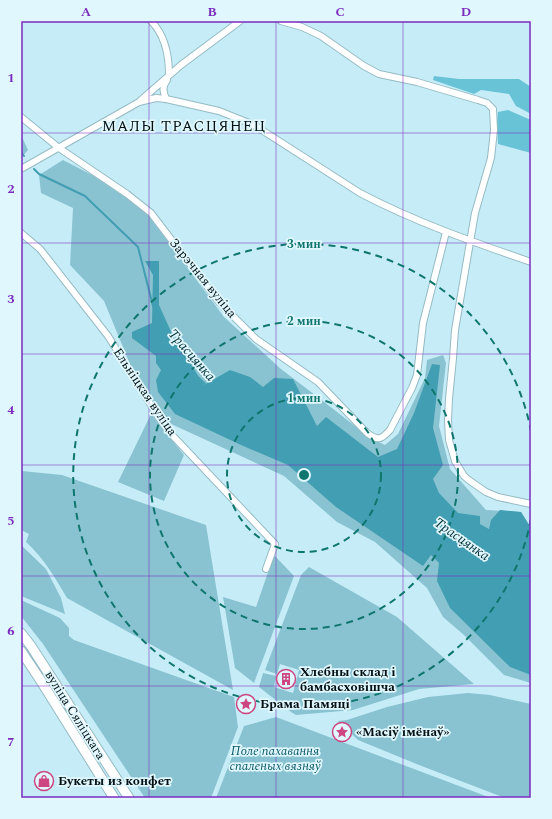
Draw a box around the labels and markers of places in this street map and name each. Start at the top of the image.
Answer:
centre of rings [297,468,311,482]
place label: Хлебны склад і бамбасховішча [300,662,396,697]
building icon: Хлебны склад і бамбасховішча [275,668,297,690]
place icon: Брама Памяці [235,693,257,715]
place label: Брама Памяці [260,694,350,714]
place icon: «Масіў імёнаў» [331,721,353,743]
place label: «Масіў імёнаў» [356,722,450,742]
shop icon: Букеты из конфет [33,770,55,792]
place label: Букеты из конфет [58,771,171,791]

